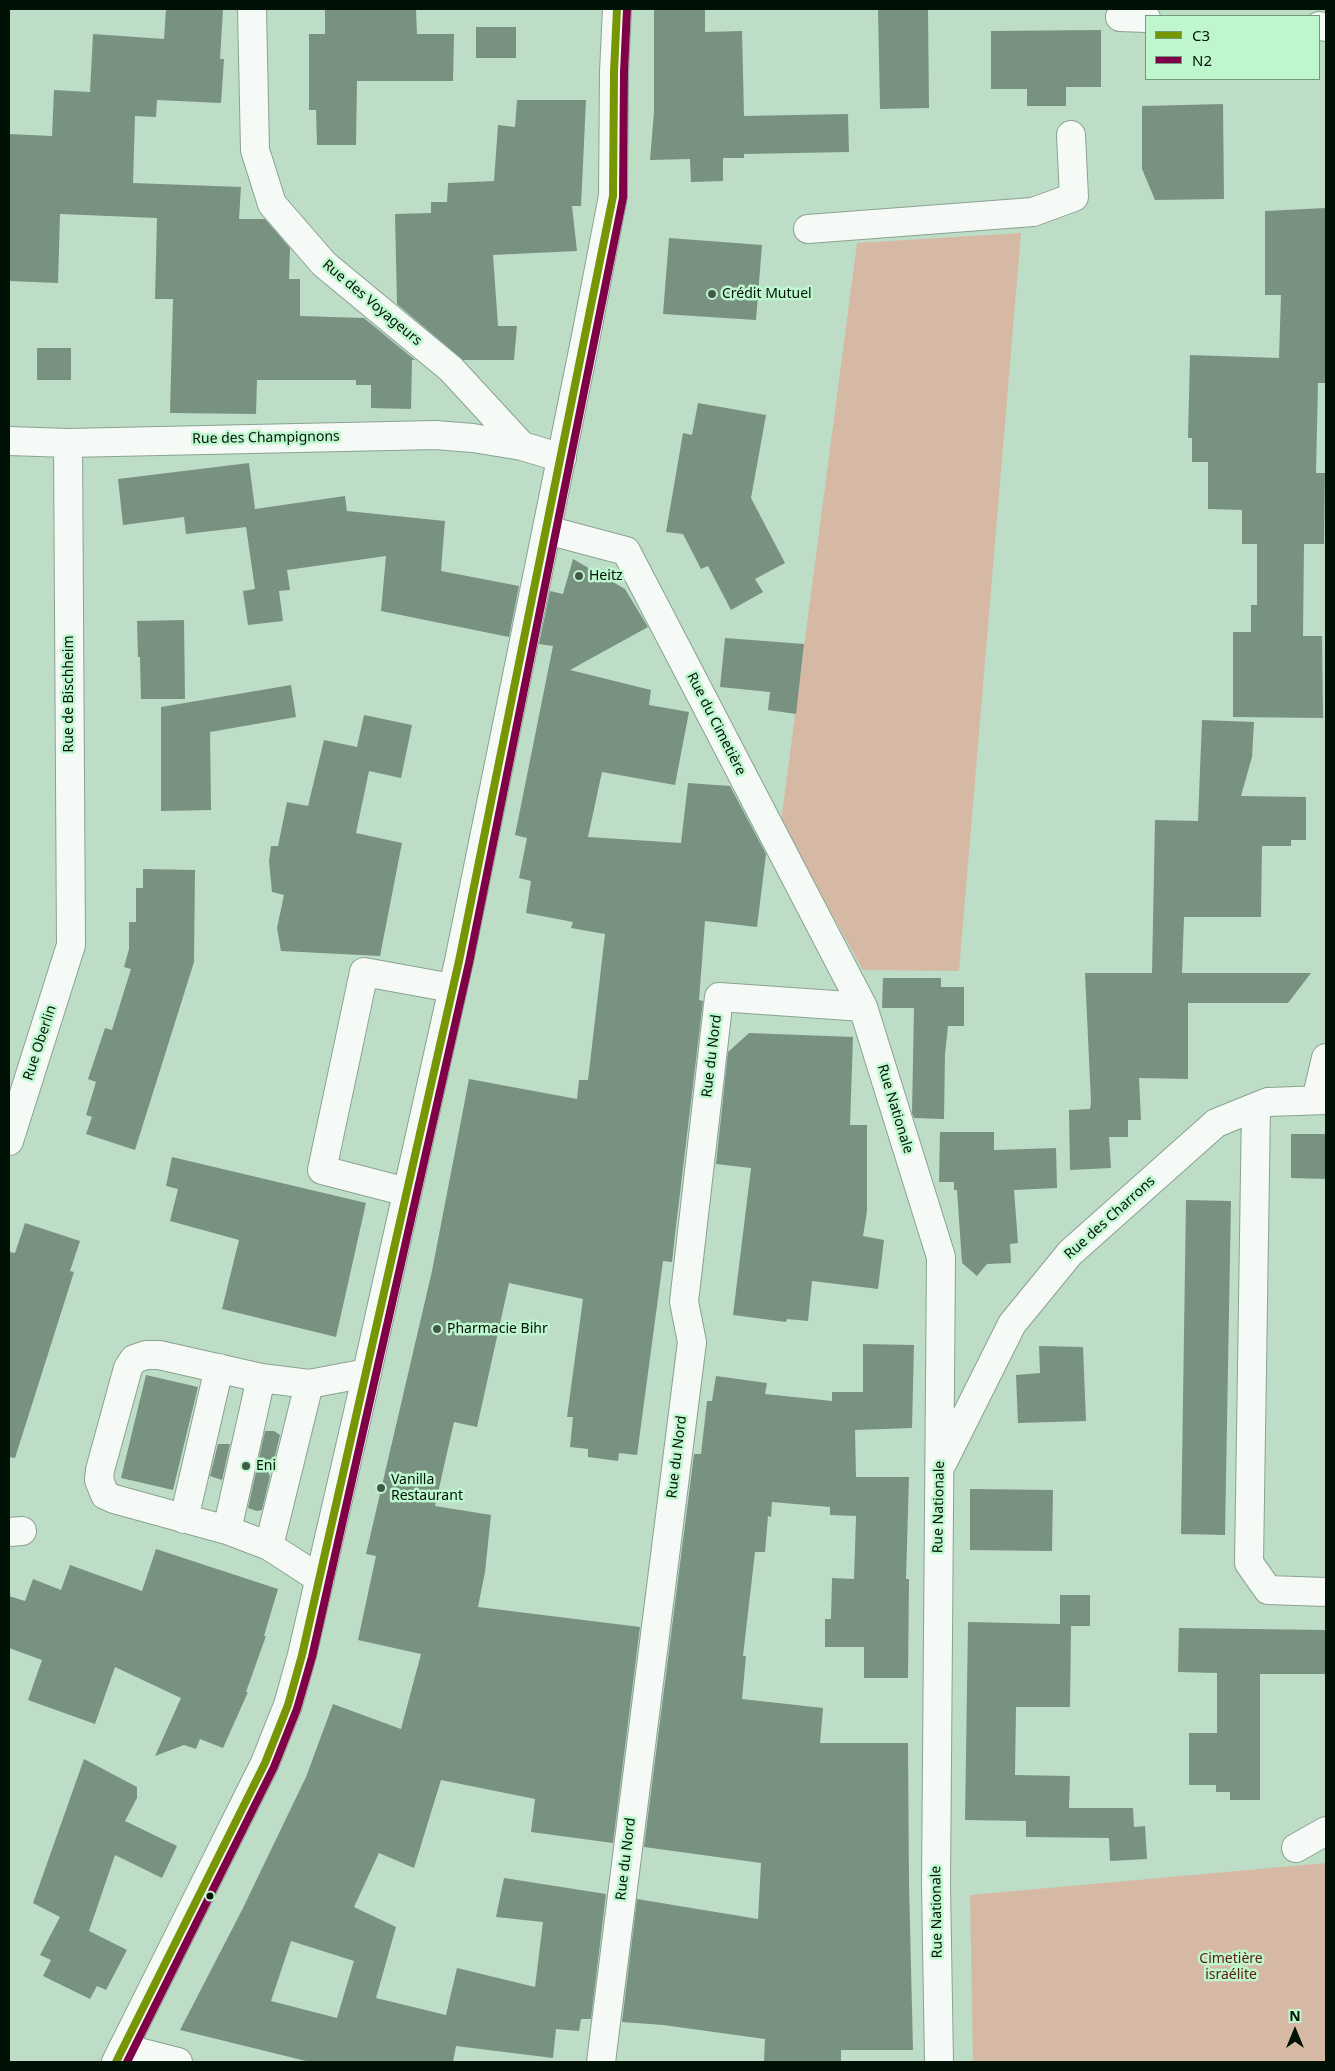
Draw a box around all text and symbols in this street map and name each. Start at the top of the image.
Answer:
legend [1145,15,1320,80]
text: C3 [1192,25,1210,45]
text: N2 [1192,50,1212,70]
street label: Rue des Voyageurs [319,256,425,350]
place label: Crédit Mutuel [722,286,812,302]
marker: Crédit Mutuel [706,288,718,300]
street label: Rue des Champignons [192,428,340,448]
place label: Heitz [589,568,623,584]
marker: Heitz [573,570,585,582]
street label: Rue de Bischheim [61,635,77,753]
street label: Rue du Cimetière [683,670,749,778]
street label: Rue Oberlin [20,1003,60,1083]
street label: Rue du Nord [699,1014,725,1098]
street label: Rue Nationale [873,1062,917,1156]
street label: Rue des Charrons [1061,1173,1159,1263]
place label: Pharmacie Bihr [447,1321,548,1337]
marker: Pharmacie Bihr [431,1323,443,1335]
street label: Rue du Nord [664,1415,690,1499]
place label: Eni [256,1458,276,1474]
marker: Eni [240,1460,252,1472]
street label: Rue Nationale [930,1461,948,1553]
place label: Vanilla Restaurant [391,1472,463,1504]
marker: Vanilla Restaurant [375,1482,387,1494]
street label: Rue du Nord [613,1817,639,1901]
street label: Rue Nationale [928,1866,946,1958]
unlabelled marker [205,1891,215,1901]
park label: Cimetière israélite [1199,1951,1263,1984]
north arrow [1270,2006,1320,2056]
text: N [1289,2006,1301,2025]

